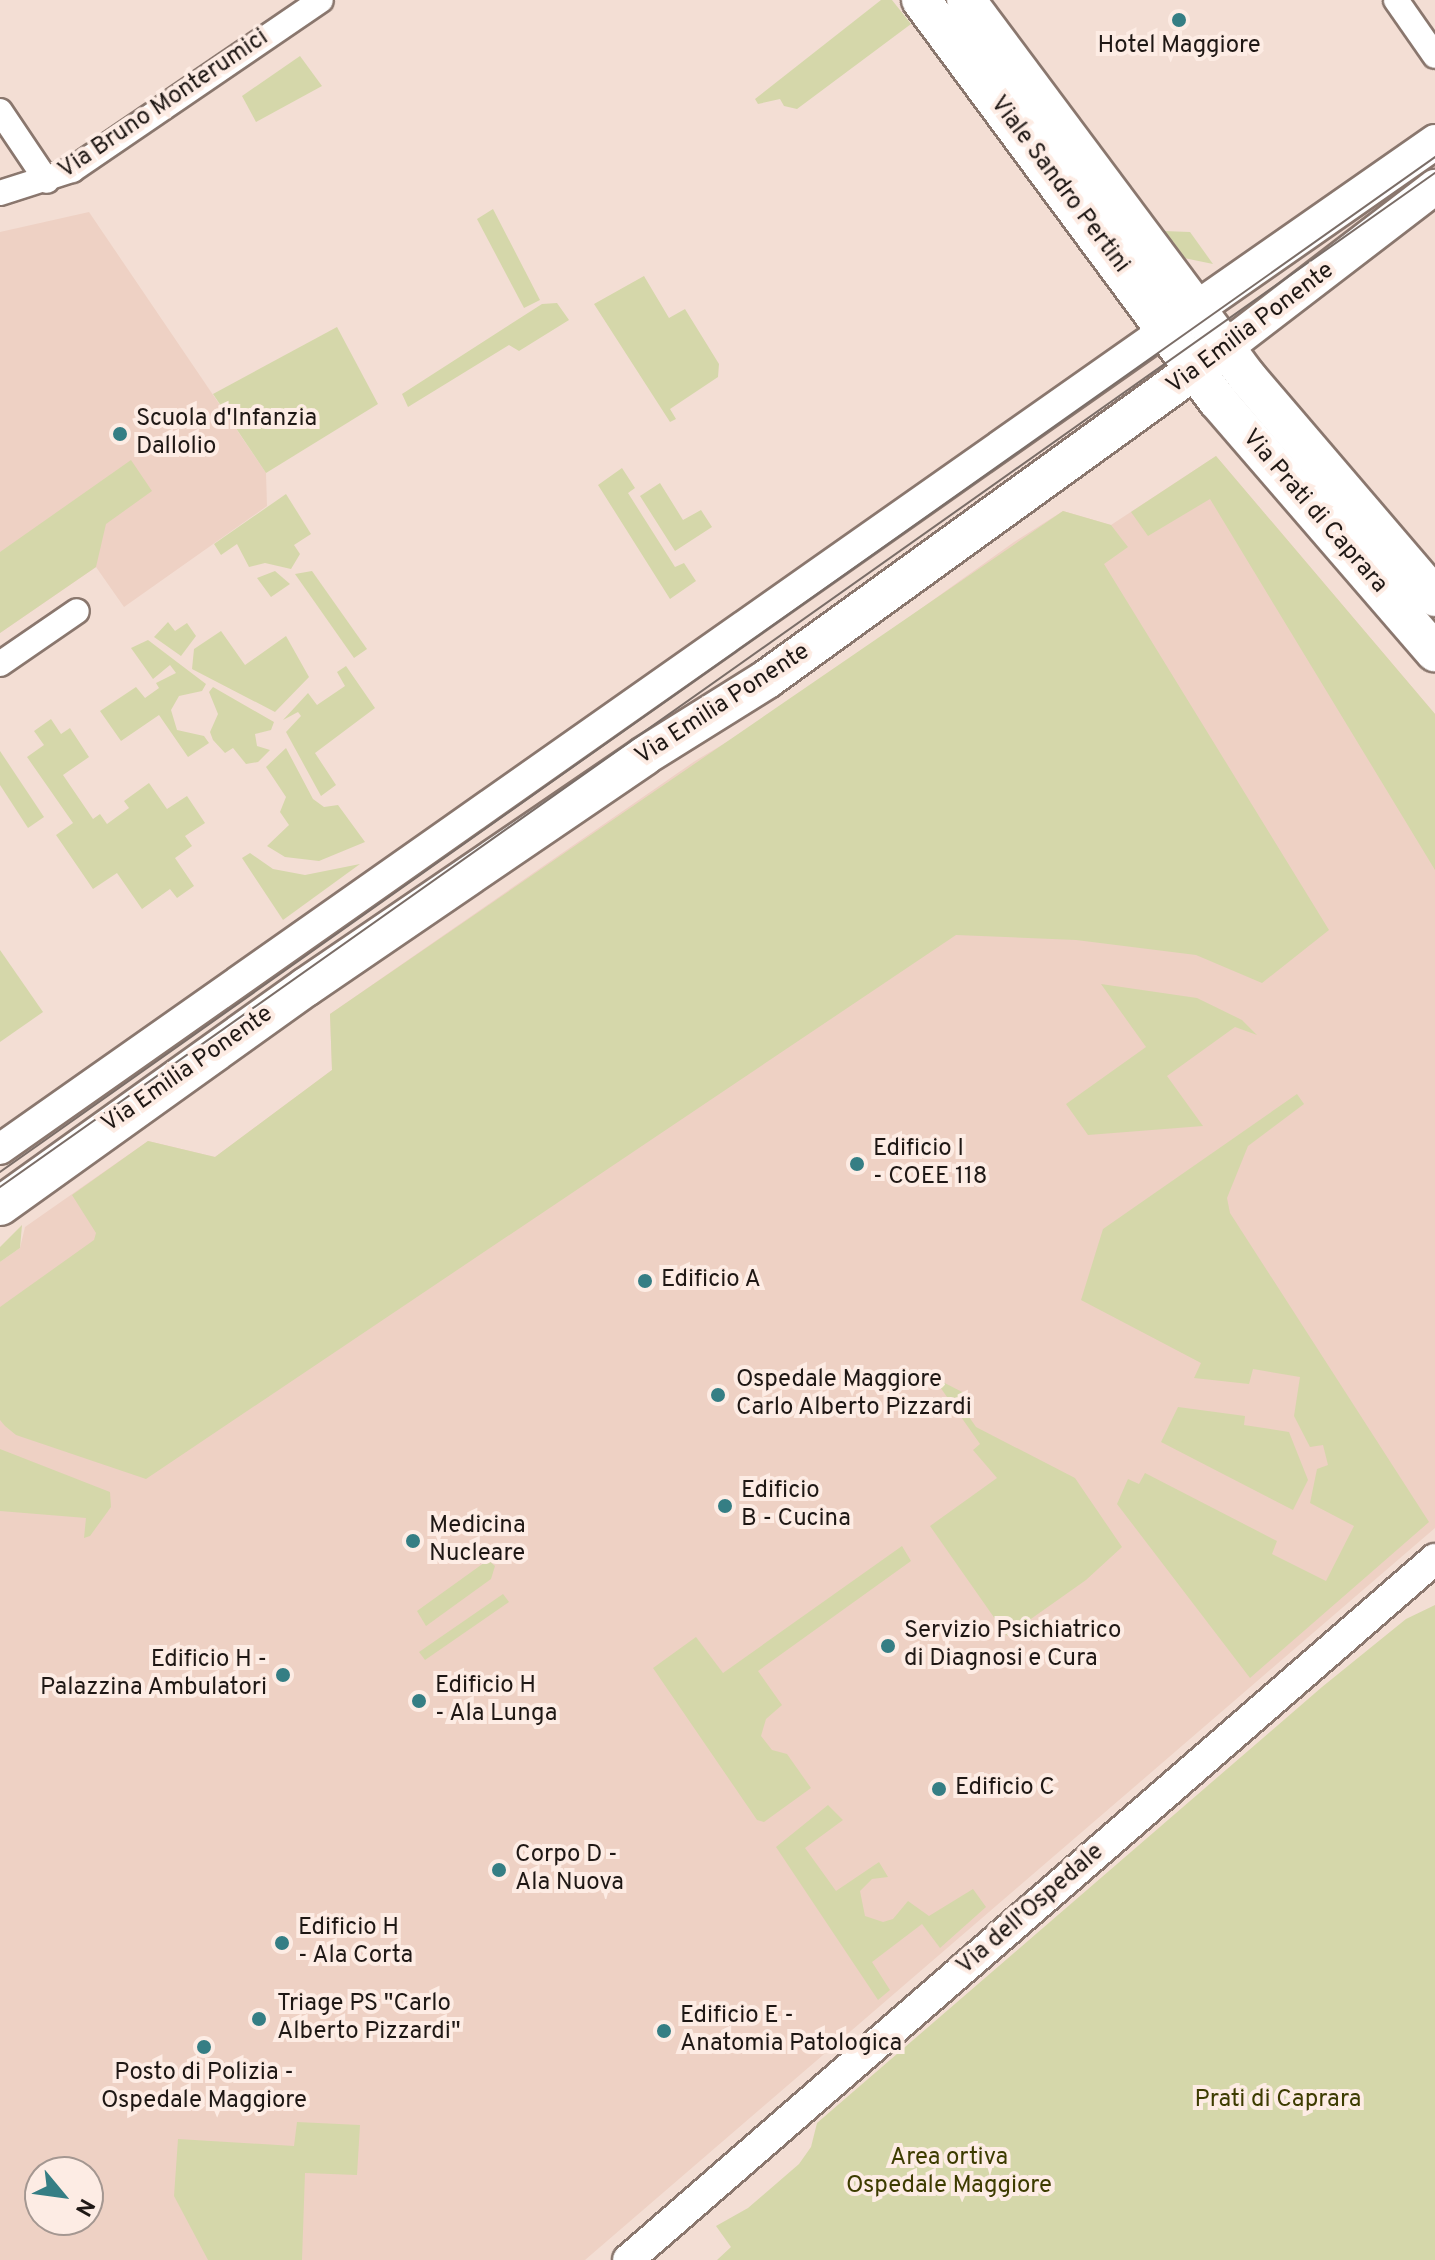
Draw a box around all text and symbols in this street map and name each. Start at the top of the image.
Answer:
marker: Hotel Maggiore [1170,11,1188,29]
street label: Via Bruno Monterumici [54,24,274,186]
place label: Hotel Maggiore [1097,33,1261,61]
street label: Viale Sandro Pertini [983,91,1135,279]
street label: Via Emilia Ponente [1162,257,1340,401]
place label: Scuola d'Infanzia Dallolio [136,406,317,462]
street label: Via Prati di Caprara [1235,424,1393,600]
marker: Scuola d'Infanzia Dallolio [111,425,129,443]
street label: Via Emilia Ponente [631,638,815,772]
street label: Via Emilia Ponente [97,1000,279,1140]
place label: Edificio I - COEE 118 [873,1136,988,1192]
marker: Edificio I - COEE 118 [848,1155,866,1173]
place label: Edificio A [661,1267,762,1295]
marker: Edificio A [636,1272,654,1290]
place label: Ospedale Maggiore Carlo Alberto Pizzardi [736,1367,973,1423]
marker: Ospedale Maggiore Carlo Alberto Pizzardi [707,1384,729,1406]
place label: Edificio B - Cucina [741,1478,851,1534]
marker: Edificio B - Cucina [716,1497,734,1515]
place label: Medicina Nucleare [429,1513,526,1569]
marker: Medicina Nucleare [404,1532,422,1550]
place label: Servizio Psichiatrico di Diagnosi e Cura [904,1618,1121,1674]
marker: Servizio Psichiatrico di Diagnosi e Cura [879,1637,897,1655]
place label: Edificio H - Palazzina Ambulatori [39,1647,267,1703]
marker: Edificio H - Palazzina Ambulatori [274,1666,292,1684]
place label: Edificio H - Ala Lunga [435,1673,558,1729]
marker: Edificio H - Ala Lunga [410,1692,428,1710]
place label: Edificio C [955,1775,1055,1803]
marker: Edificio C [930,1780,948,1798]
street label: Via dell'Ospedale [952,1838,1110,1982]
place label: Corpo D - Ala Nuova [515,1842,624,1898]
marker: Corpo D - Ala Nuova [490,1861,508,1879]
place label: Edificio H - Ala Corta [298,1915,414,1971]
marker: Edificio H - Ala Corta [273,1934,291,1952]
place label: Triage PS "Carlo Alberto Pizzardi" [277,1991,461,2047]
place label: Edificio E - Anatomia Patologica [680,2003,902,2059]
marker: Triage PS "Carlo Alberto Pizzardi" [248,2008,270,2030]
marker: Edificio E - Anatomia Patologica [655,2022,673,2040]
marker: Posto di Polizia - Ospedale Maggiore [195,2038,213,2056]
place label: Posto di Polizia - Ospedale Maggiore [101,2060,307,2116]
park label: Prati di Caprara [1195,2087,1361,2115]
park label: Area ortiva Ospedale Maggiore [846,2145,1052,2201]
north arrow [24,2156,104,2236]
text: N [68,2193,99,2220]

